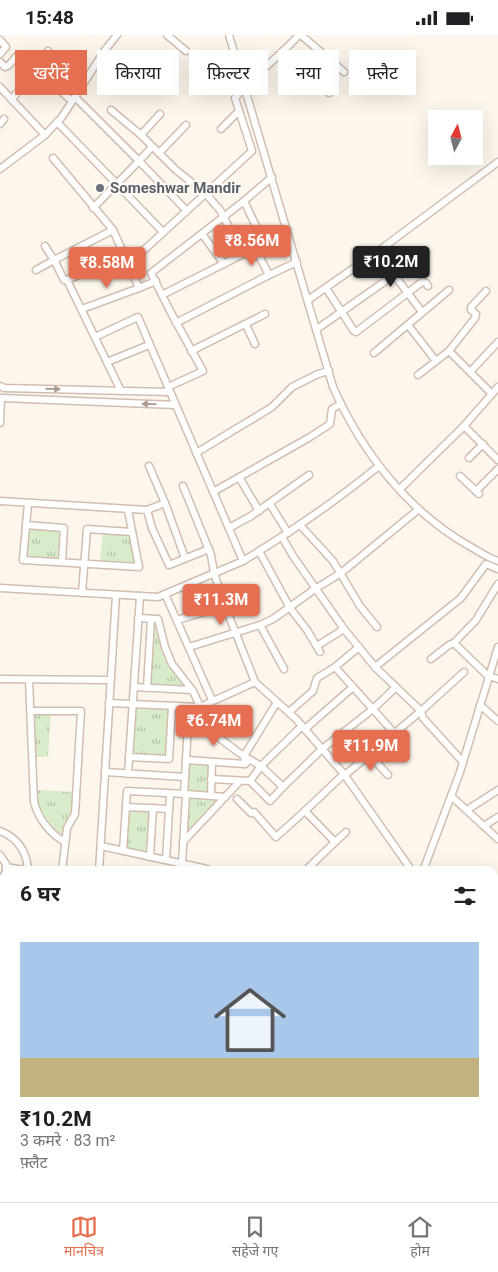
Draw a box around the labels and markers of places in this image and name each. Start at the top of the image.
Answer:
place label: Someshwar Mandir [110,179,241,197]
marker: Someshwar Mandir [94,182,106,194]
pin: ₹8.56M [211,225,293,267]
pin: ₹10.2M [350,245,432,288]
pin: ₹8.58M [66,247,148,289]
pin: ₹11.3M [180,583,262,626]
pin: ₹6.74M [173,705,255,747]
pin: ₹11.9M [330,729,412,772]

